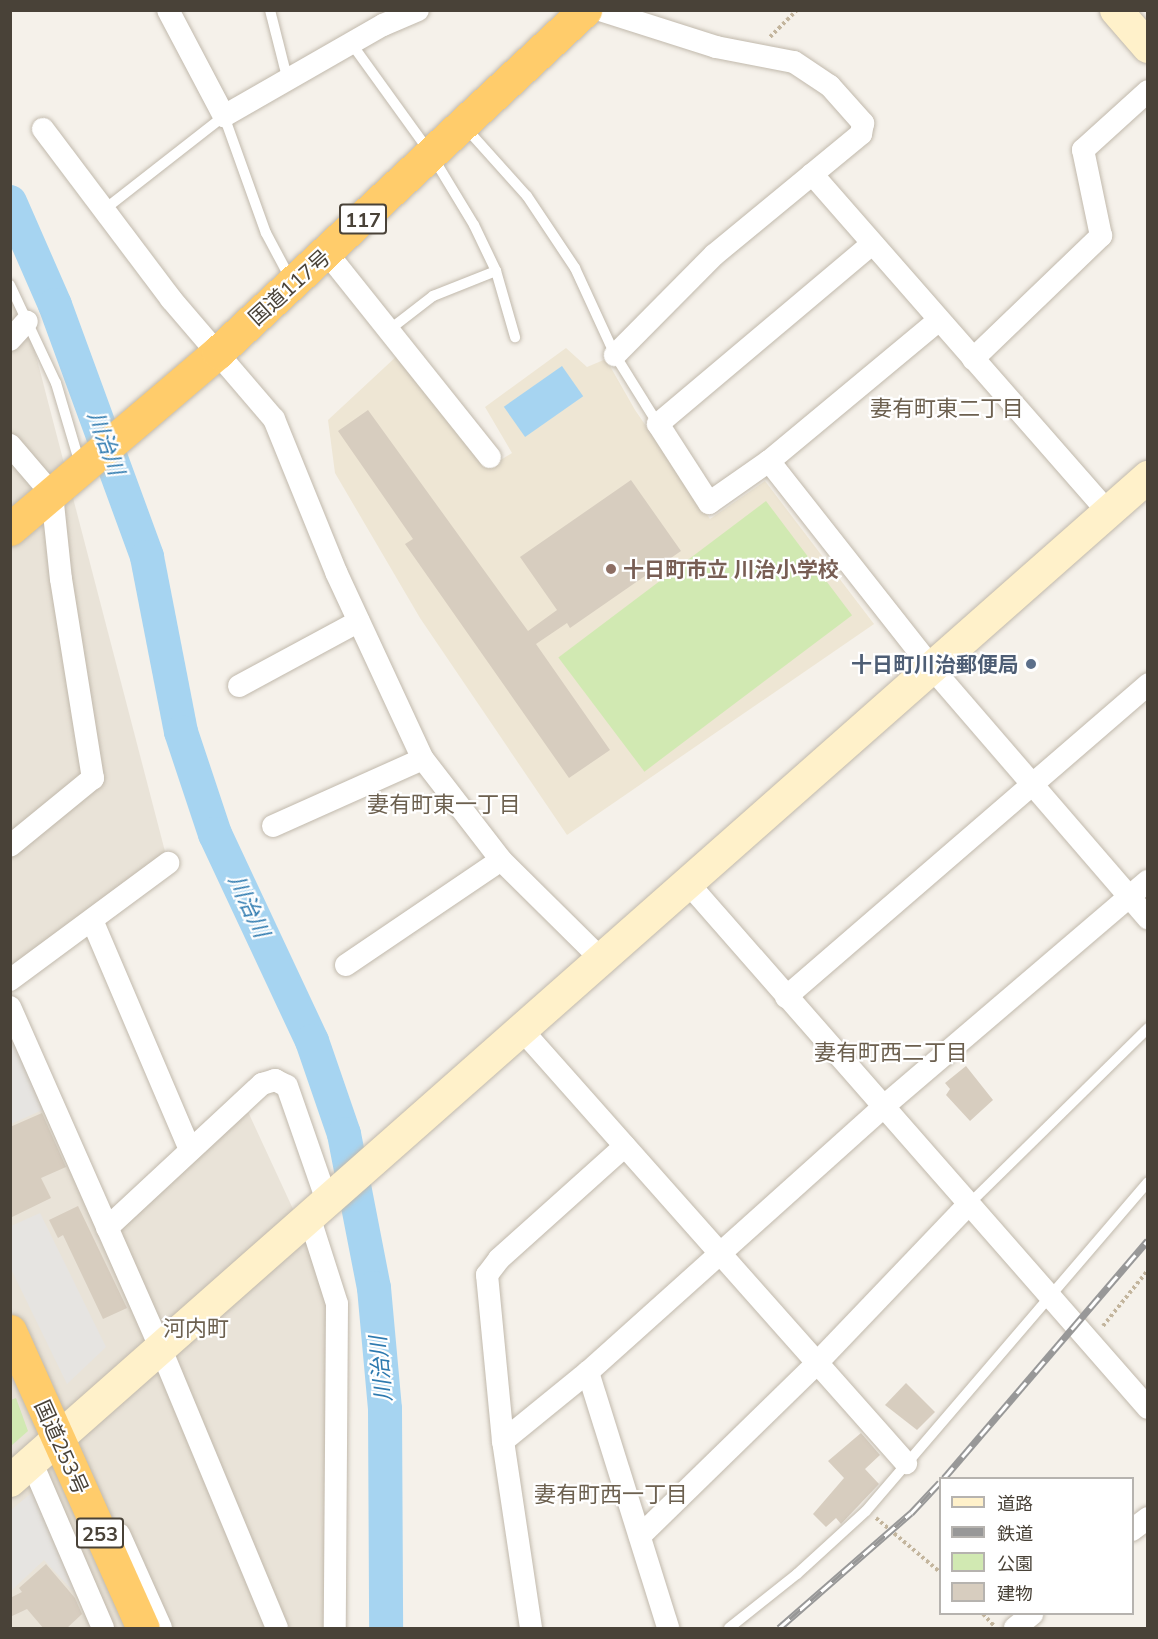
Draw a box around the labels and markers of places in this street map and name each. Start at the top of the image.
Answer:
place label: 十日町市立 川治小学校 [623,556,839,582]
marker: 十日町市立 川治小学校 [604,562,618,576]
place label: 十日町川治郵便局 [851,651,1019,677]
marker: 十日町川治郵便局 [1024,657,1038,671]

